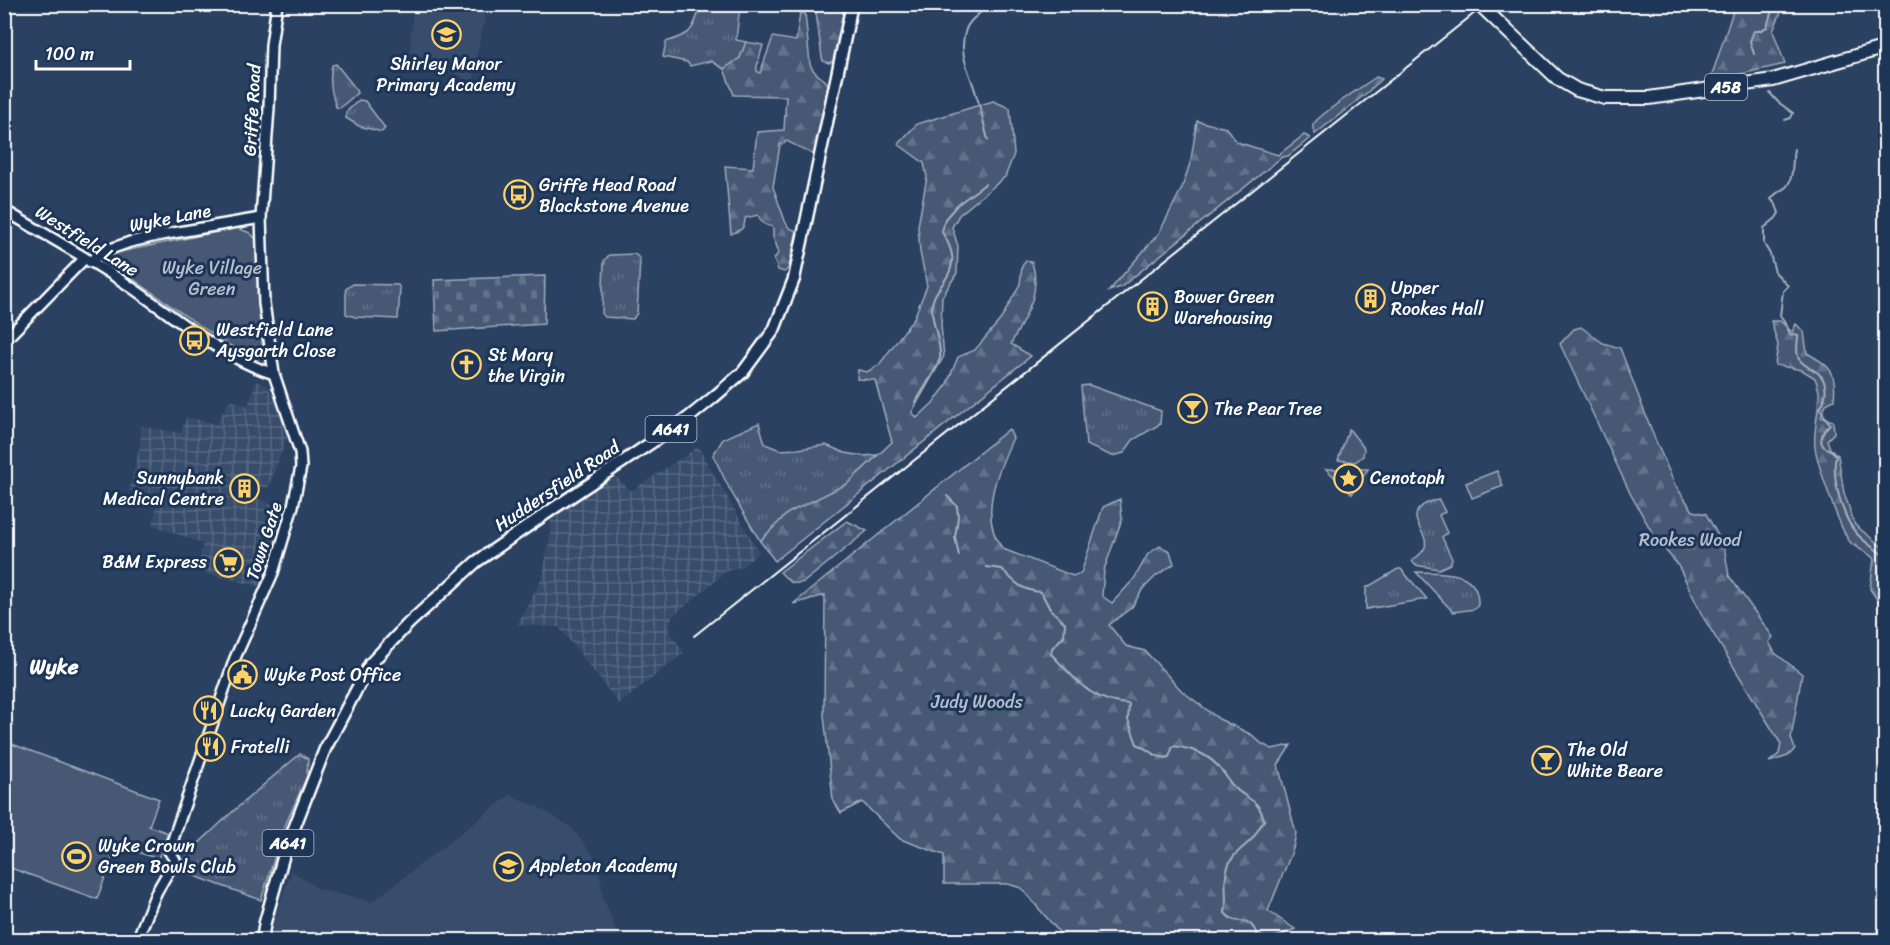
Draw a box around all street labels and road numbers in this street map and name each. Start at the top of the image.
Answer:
street label: Griffe Road [234,62,270,157]
road number: A58 [1705,74,1747,100]
street label: Wyke Lane [126,194,214,242]
street label: Westfield Lane [29,196,145,286]
road number: A641 [646,416,696,442]
street label: Huddersfield Road [487,431,628,540]
street label: Town Gate [236,497,292,584]
road number: A641 [262,830,314,856]

